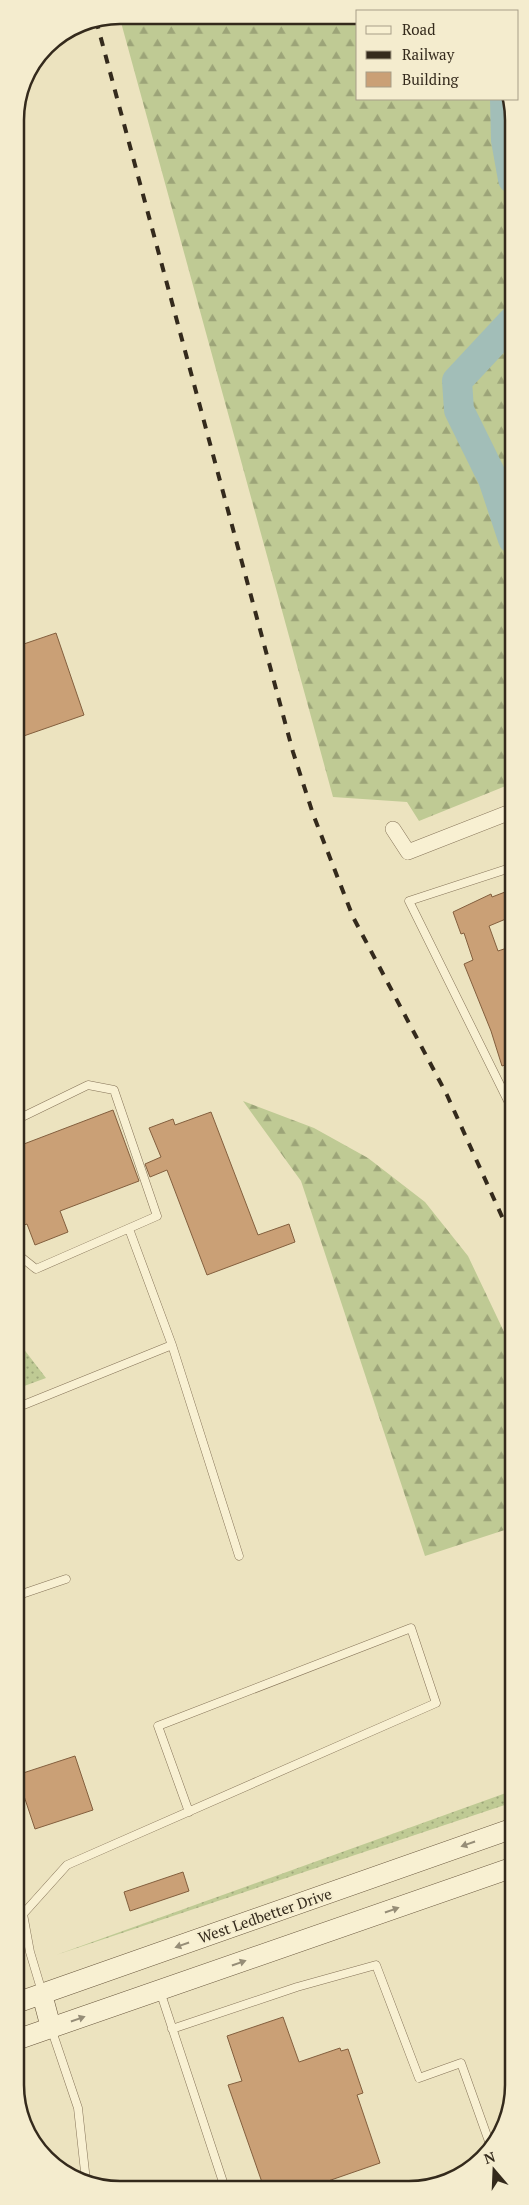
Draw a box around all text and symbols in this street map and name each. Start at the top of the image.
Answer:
legend [356,10,519,100]
text: Road [402,19,435,39]
text: Railway [402,44,455,64]
text: Building [402,69,460,89]
one-way arrow [460,1841,475,1848]
street label: West Ledbetter Drive [195,1883,334,1947]
one-way arrow [385,1906,400,1914]
one-way arrow [175,1942,190,1949]
one-way arrow [231,1959,246,1966]
one-way arrow [71,2015,86,2022]
north arrow [469,2145,519,2195]
text: N [481,2146,498,2168]

